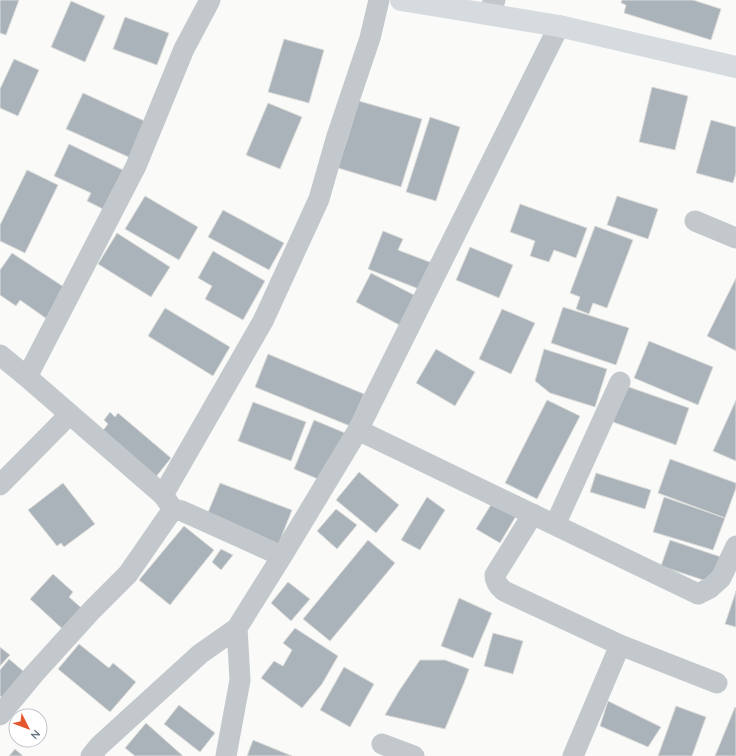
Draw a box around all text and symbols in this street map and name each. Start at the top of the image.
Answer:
north arrow [8,708,48,748]
text: N [28,727,43,742]

